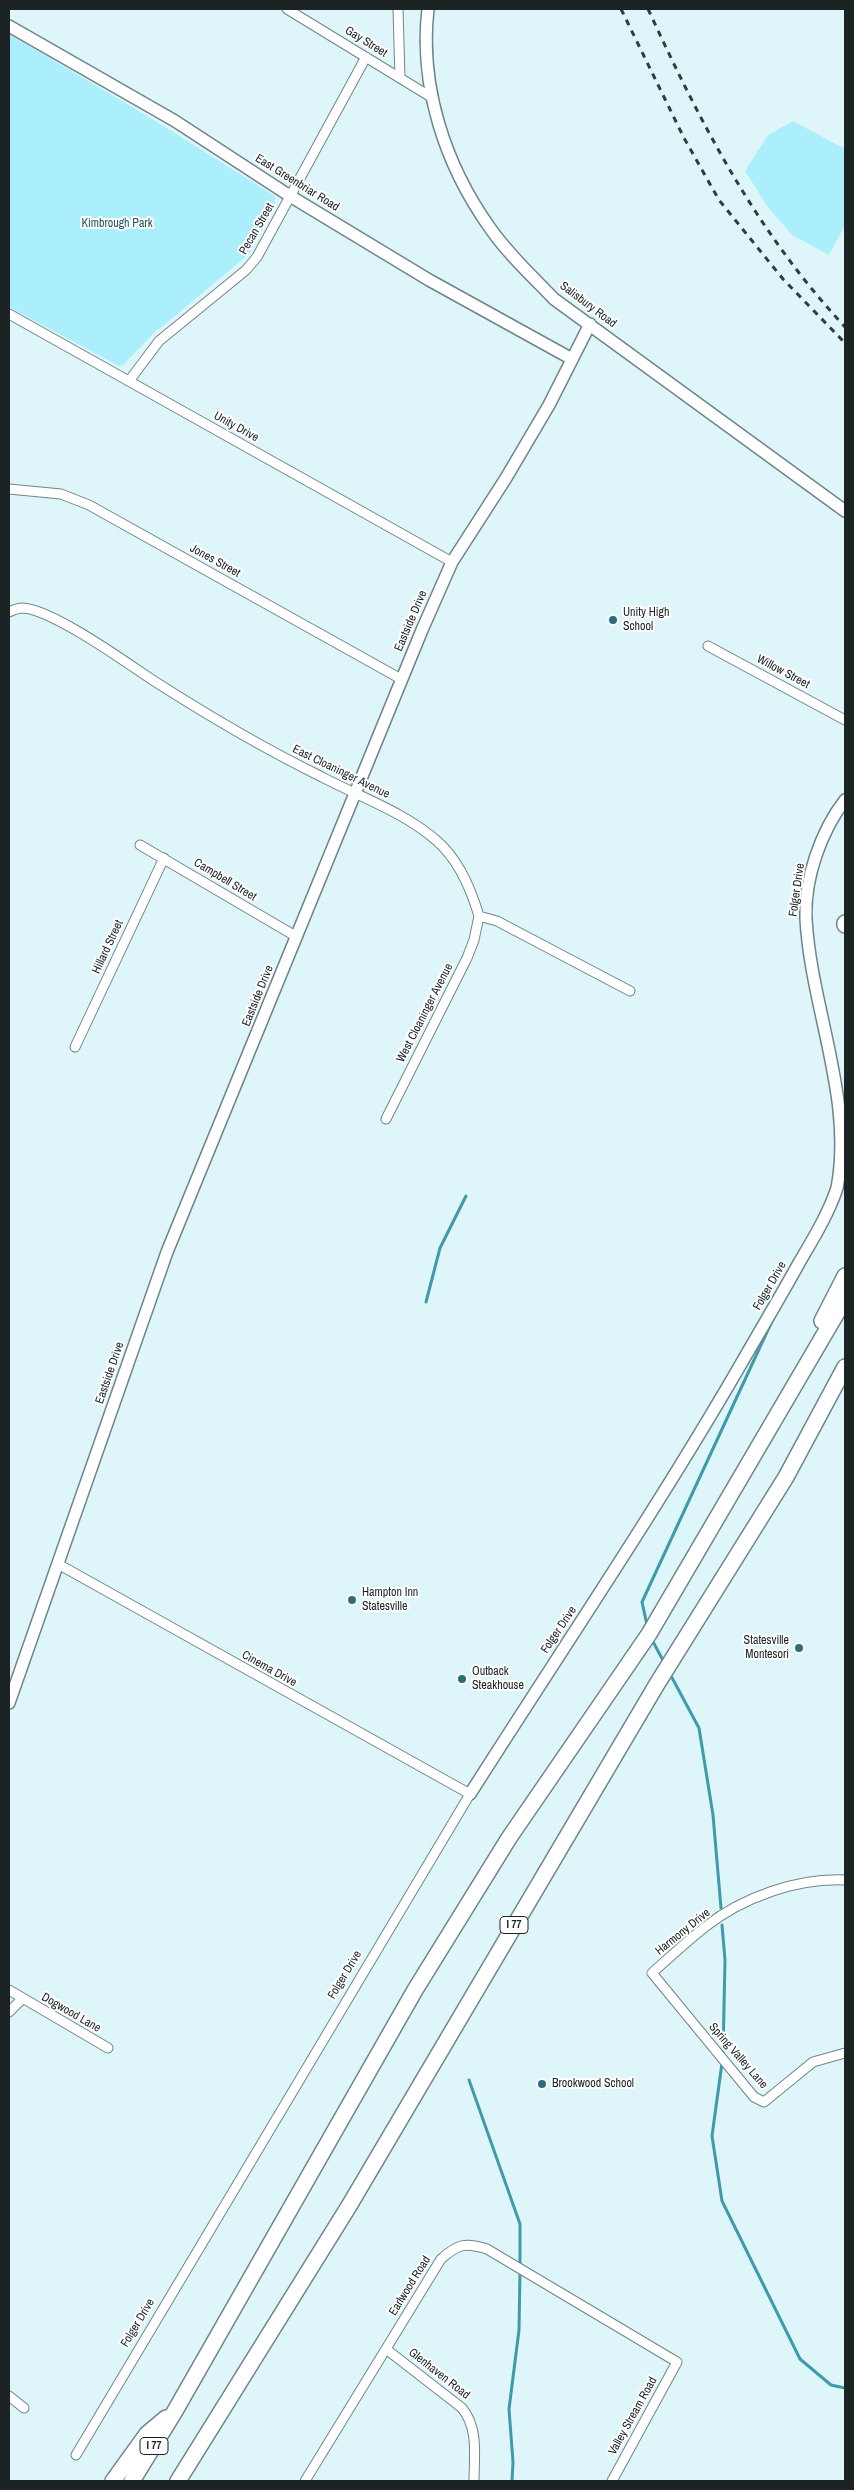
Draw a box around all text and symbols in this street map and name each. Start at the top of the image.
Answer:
street label: Gay Street [342,23,390,61]
street label: East Greenbriar Road [252,151,342,215]
street label: Pecan Street [237,201,277,257]
park label: Kimbrough Park [81,217,153,231]
street label: Salisbury Road [557,279,619,331]
street label: Unity Drive [211,409,261,445]
street label: Jones Street [187,541,243,581]
street label: Eastside Drive [392,588,430,654]
place label: Unity High School [623,606,669,634]
marker: Unity High School [607,614,619,626]
street label: Willow Street [754,652,812,692]
street label: East Cloaninger Avenue [290,742,392,802]
street label: Campbell Street [191,856,259,904]
street label: Folger Drive [786,862,808,918]
street label: Hillard Street [89,918,127,976]
street label: West Cloaninger Avenue [394,961,456,1065]
street label: Eastside Drive [239,963,277,1029]
street label: Folger Drive [750,1259,790,1313]
street label: Eastside Drive [93,1340,127,1406]
place label: Hampton Inn Statesville [362,1586,418,1614]
marker: Hampton Inn Statesville [346,1594,358,1606]
street label: Folger Drive [538,1604,580,1656]
place label: Statesville Montesori [744,1634,789,1662]
marker: Statesville Montesori [793,1642,805,1654]
street label: Cinema Drive [239,1648,299,1690]
place label: Outback Steakhouse [472,1665,524,1693]
marker: Outback Steakhouse [456,1673,468,1685]
street label: Harmony Drive [653,1906,713,1958]
road number: I 77 [500,1916,528,1934]
street label: Folger Drive [325,1948,365,2002]
street label: Dogwood Lane [39,1990,103,2036]
street label: Spring Valley Lane [706,2020,770,2092]
place label: Brookwood School [552,2077,634,2091]
marker: Brookwood School [536,2078,548,2090]
street label: Earlwood Road [386,2254,434,2318]
street label: Folger Drive [118,2296,158,2350]
street label: Glenhaven Road [405,2346,473,2402]
street label: Valley Stream Road [606,2375,660,2457]
road number: I 77 [140,2438,168,2454]

